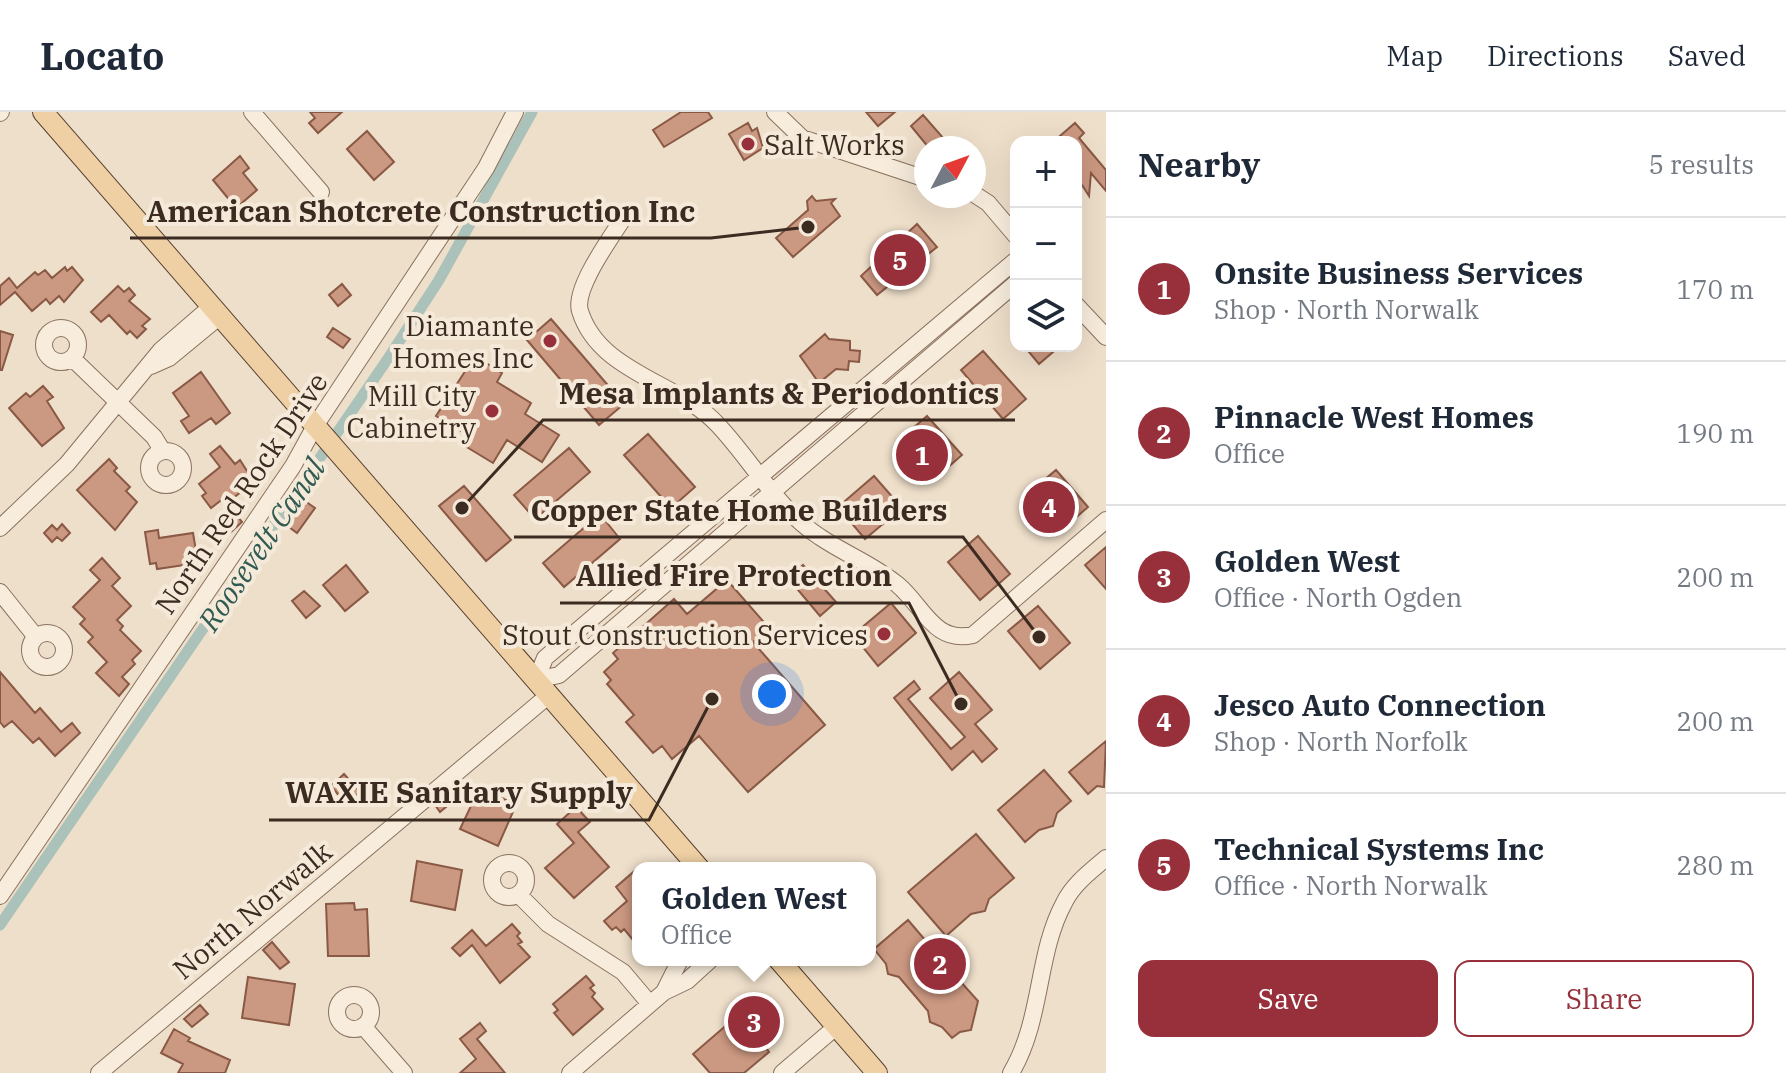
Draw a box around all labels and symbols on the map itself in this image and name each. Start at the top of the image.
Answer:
place label: Salt Works [764,126,905,163]
marker: Salt Works [739,135,757,153]
north arrow [914,136,986,208]
callout: American Shotcrete Construction Inc [130,184,711,238]
text: American Shotcrete Construction Inc [147,191,695,230]
pin: 5 [874,230,926,290]
place label: Diamante Homes Inc [392,307,534,376]
marker: Diamante Homes Inc [541,332,559,350]
street label: North Red Rock Drive [146,365,336,621]
callout: Mesa Implants & Periodontics [543,366,1015,420]
text: Mesa Implants & Periodontics [559,373,999,412]
place label: Mill City Cabinetry [347,377,476,446]
marker: Mill City Cabinetry [483,402,501,420]
pin: 1 [896,425,948,485]
water label: Roosevelt Canal [188,450,333,639]
pin: 4 [1023,477,1075,537]
callout: Copper State Home Builders [514,483,963,537]
text: Copper State Home Builders [530,490,948,529]
callout: Allied Fire Protection [560,549,909,603]
text: Allied Fire Protection [576,555,892,594]
place label: Stout Construction Services [502,616,868,653]
marker: Stout Construction Services [875,625,893,643]
your location [752,674,792,714]
callout: WAXIE Sanitary Supply [269,766,649,820]
text: WAXIE Sanitary Supply [285,772,633,811]
street label: North Norwalk [165,832,340,987]
pin: 2 [914,934,966,994]
pin: 3 [728,992,780,1052]

